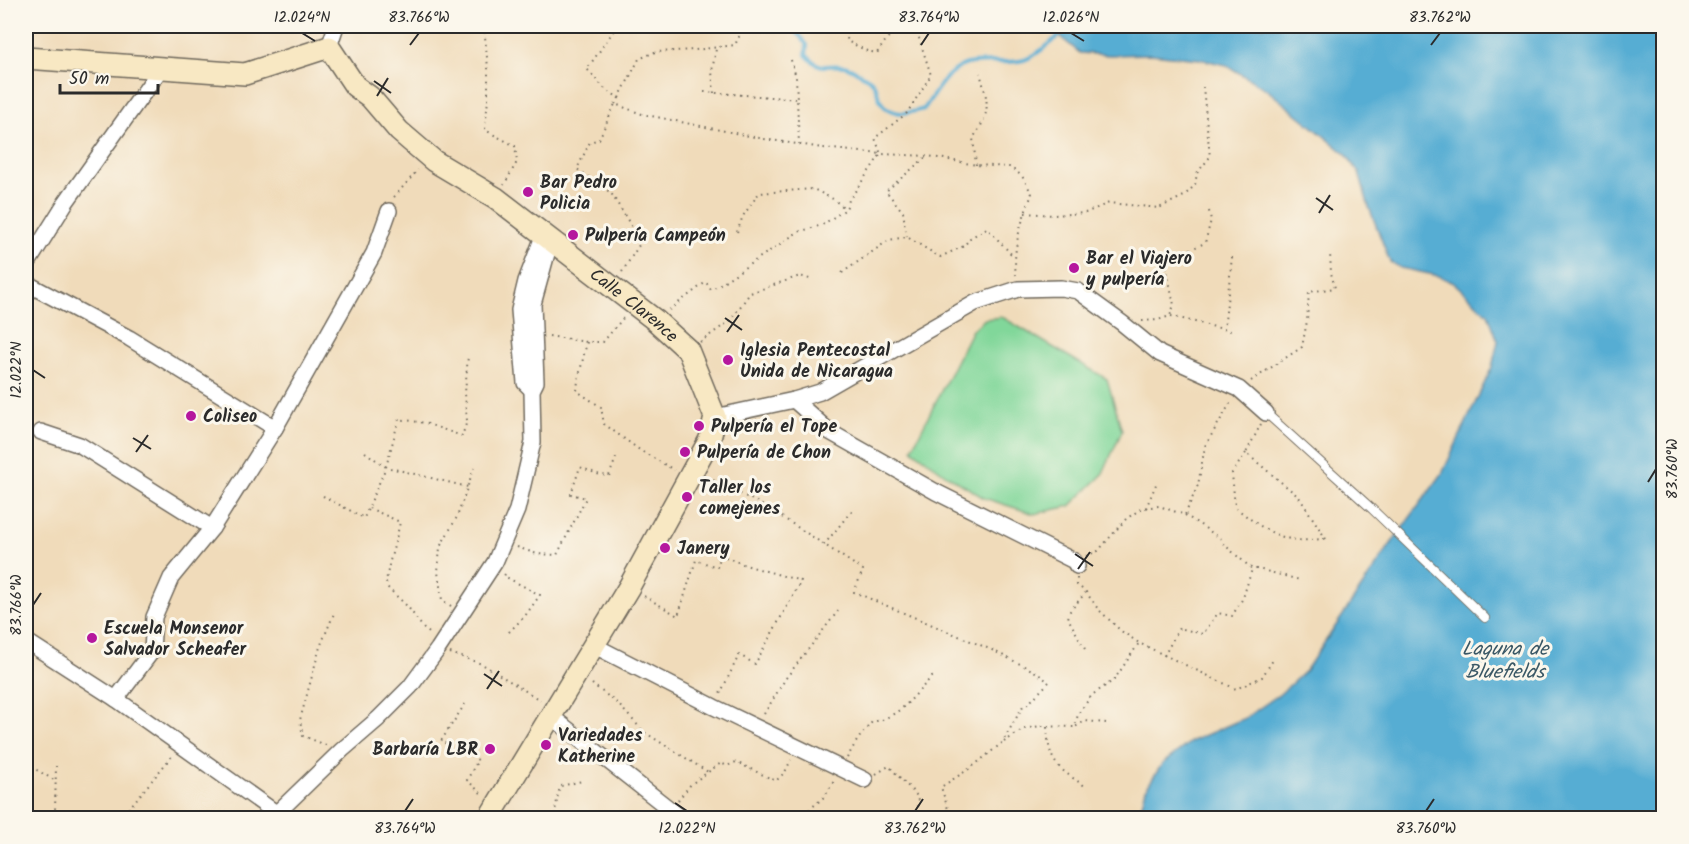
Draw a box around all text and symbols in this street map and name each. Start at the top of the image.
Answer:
text: 12.024°N [274,6,330,30]
text: 83.766°W [388,6,450,30]
text: 83.764°W [898,6,960,30]
text: 12.026°N [1043,6,1099,30]
text: 83.762°W [1409,6,1471,30]
scale bar [60,57,158,95]
text: 50 m [69,65,109,94]
place label: Bar Pedro Policia [540,169,617,219]
marker: Bar Pedro Policia [521,185,535,199]
place label: Pulpería Campeón [585,222,726,251]
marker: Pulpería Campeón [566,228,580,242]
place label: Bar el Viajero y pulpería [1085,245,1192,295]
marker: Bar el Viajero y pulpería [1067,261,1081,275]
street label: Calle Clarence [582,262,684,351]
place label: Iglesia Pentecostal Unida de Nicaragua [740,337,893,387]
text: 12.022°N [5,341,29,399]
marker: Iglesia Pentecostal Unida de Nicaragua [721,353,735,367]
place label: Coliseo [203,403,257,432]
marker: Coliseo [184,409,198,423]
place label: Pulpería el Tope [711,413,837,442]
marker: Pulpería el Tope [692,419,706,433]
text: 83.760°W [1661,438,1685,499]
place label: Pulpería de Chon [697,439,831,468]
marker: Pulpería de Chon [678,445,692,459]
place label: Taller los comejenes [699,474,781,524]
marker: Taller los comejenes [680,490,694,504]
place label: Janery [677,535,730,564]
marker: Janery [658,541,672,555]
text: 83.766°W [5,574,29,636]
place label: Escuela Monsenor Salvador Scheafer [104,615,247,665]
marker: Escuela Monsenor Salvador Scheafer [85,631,99,645]
water label: Laguna de Bluefields [1462,634,1550,689]
place label: Variedades Katherine [558,722,643,772]
place label: Barbaría LBR [373,736,478,765]
marker: Variedades Katherine [539,738,553,752]
marker: Barbaría LBR [483,742,497,756]
text: 83.764°W [374,817,436,841]
text: 12.022°N [658,817,716,841]
text: 83.762°W [884,817,946,841]
text: 83.760°W [1396,817,1457,841]

